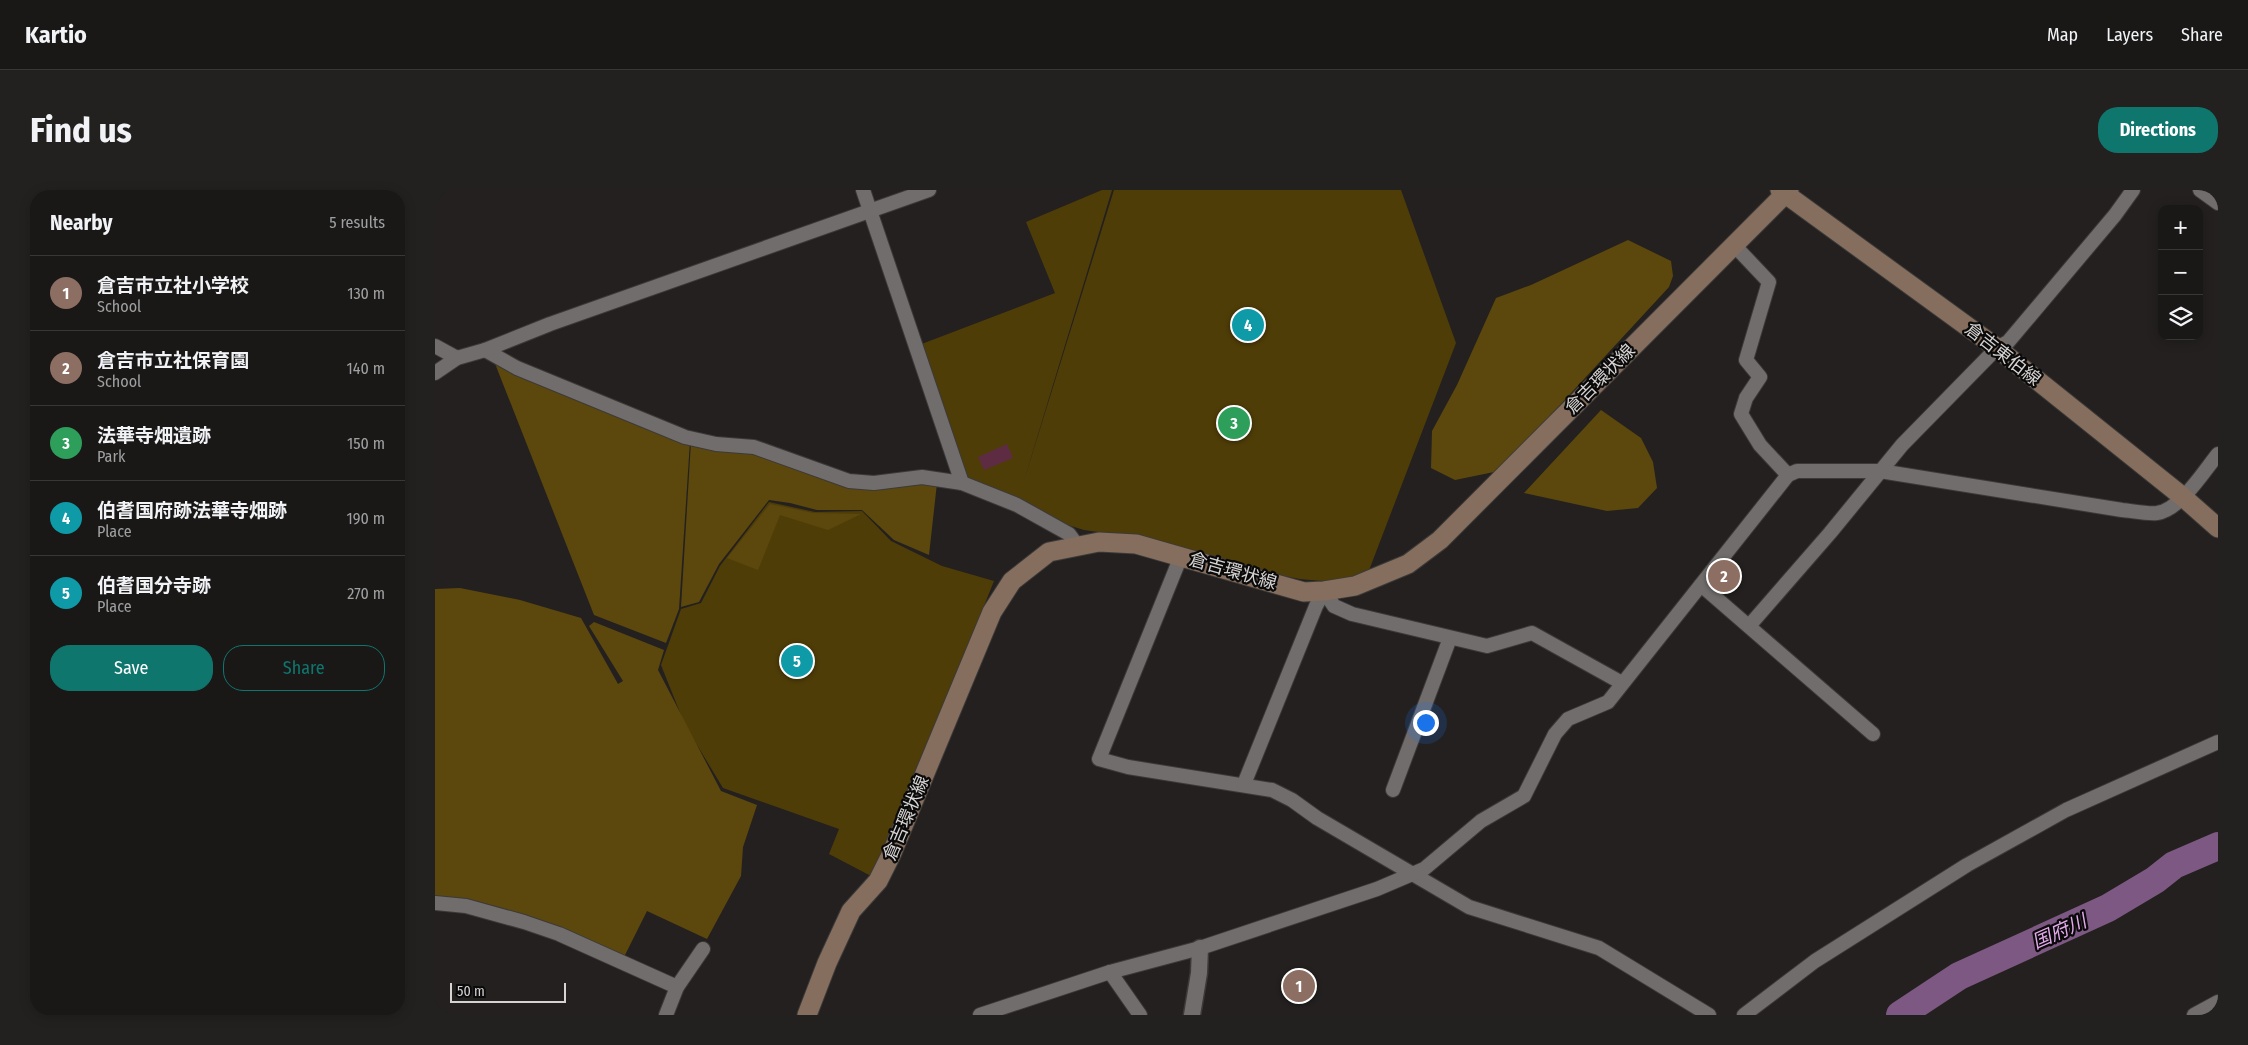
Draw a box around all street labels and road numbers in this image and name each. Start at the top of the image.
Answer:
street label: 倉吉東伯線 [1961,318,2045,390]
street label: 倉吉環状線 [1560,339,1640,419]
street label: 倉吉環状線 [1187,548,1279,594]
street label: 倉吉環状線 [878,772,934,864]

